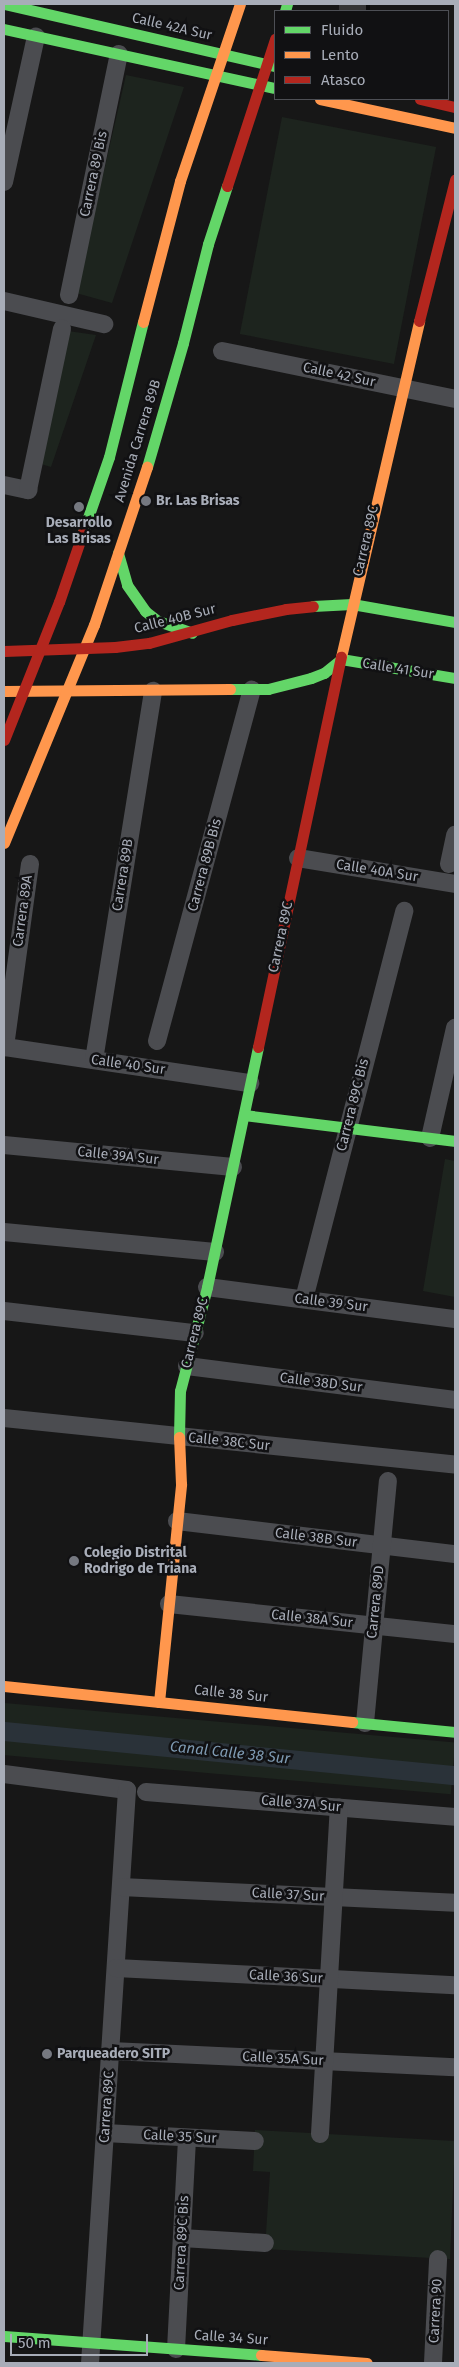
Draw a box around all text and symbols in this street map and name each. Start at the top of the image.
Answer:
street label: Calle 42A Sur [130,10,214,44]
legend [274,10,449,100]
text: Fluido [321,21,363,39]
text: Lento [321,46,359,64]
text: Atasco [321,71,366,89]
street label: Carrera 89 Bis [77,130,111,218]
street label: Calle 42 Sur [301,359,377,391]
street label: Avenida Carrera 89B [111,378,165,504]
place label: Br. Las Brisas [156,493,240,509]
marker: Br. Las Brisas [140,495,152,507]
marker: Desarrollo Las Brisas [73,501,85,513]
street label: Carrera 89C [350,504,382,578]
place label: Desarrollo Las Brisas [46,515,112,548]
street label: Calle 40B Sur [133,601,217,637]
street label: Calle 41 Sur [361,655,435,683]
street label: Carrera 89B Bis [185,817,225,913]
street label: Carrera 89B [109,838,137,912]
street label: Calle 40A Sur [335,856,419,886]
street label: Carrera 89A [10,874,36,948]
street label: Carrera 89C [265,900,297,974]
street label: Calle 40 Sur [90,1051,166,1079]
street label: Carrera 89C Bis [333,1057,373,1153]
street label: Calle 39A Sur [77,1143,159,1169]
street label: Calle 39 Sur [293,1290,369,1316]
street label: Carrera 89C [178,1296,212,1370]
street label: Calle 38D Sur [279,1370,363,1396]
street label: Calle 38C Sur [187,1429,271,1455]
street label: Calle 38B Sur [274,1525,358,1551]
place label: Colegio Distrital Rodrigo de Triana [84,1545,197,1578]
marker: Colegio Distrital Rodrigo de Triana [68,1555,80,1567]
street label: Carrera 89D [364,1565,388,1639]
street label: Calle 38A Sur [270,1606,354,1632]
street label: Calle 38 Sur [193,1682,269,1706]
water label: Canal Calle 38 Sur [169,1738,291,1768]
street label: Calle 37A Sur [260,1792,342,1816]
street label: Calle 37 Sur [251,1885,325,1905]
street label: Calle 36 Sur [249,1967,323,1987]
place label: Parqueadero SITP [57,2046,170,2062]
marker: Parqueadero SITP [41,2048,53,2060]
street label: Calle 35A Sur [242,2048,324,2070]
street label: Carrera 89C [96,2070,118,2144]
street label: Calle 35 Sur [143,2127,217,2147]
street label: Carrera 89C Bis [171,2195,193,2291]
street label: Carrera 90 [426,2278,446,2344]
scale bar [12,2324,150,2356]
street label: Calle 34 Sur [194,2327,268,2349]
text: 50 m [18,2334,51,2352]

